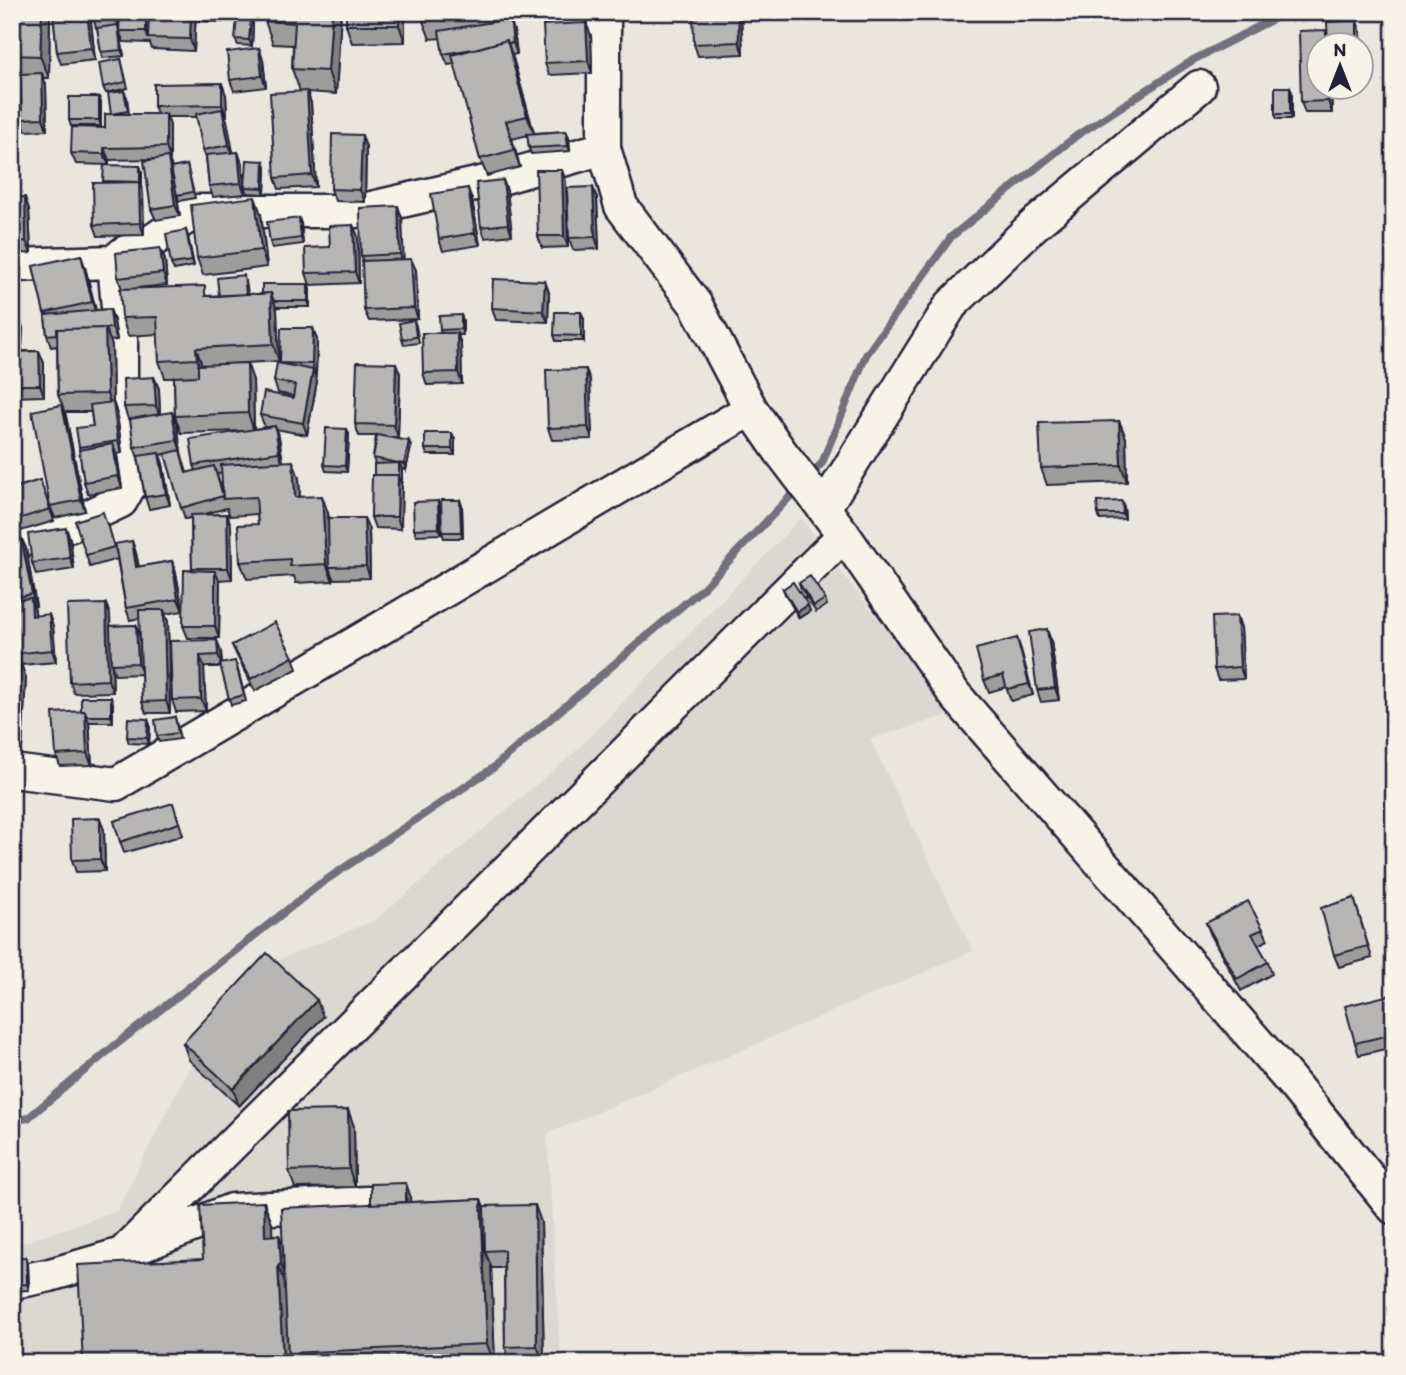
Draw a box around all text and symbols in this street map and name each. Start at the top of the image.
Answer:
north arrow [1304,32,1374,102]
text: N [1334,38,1346,61]

